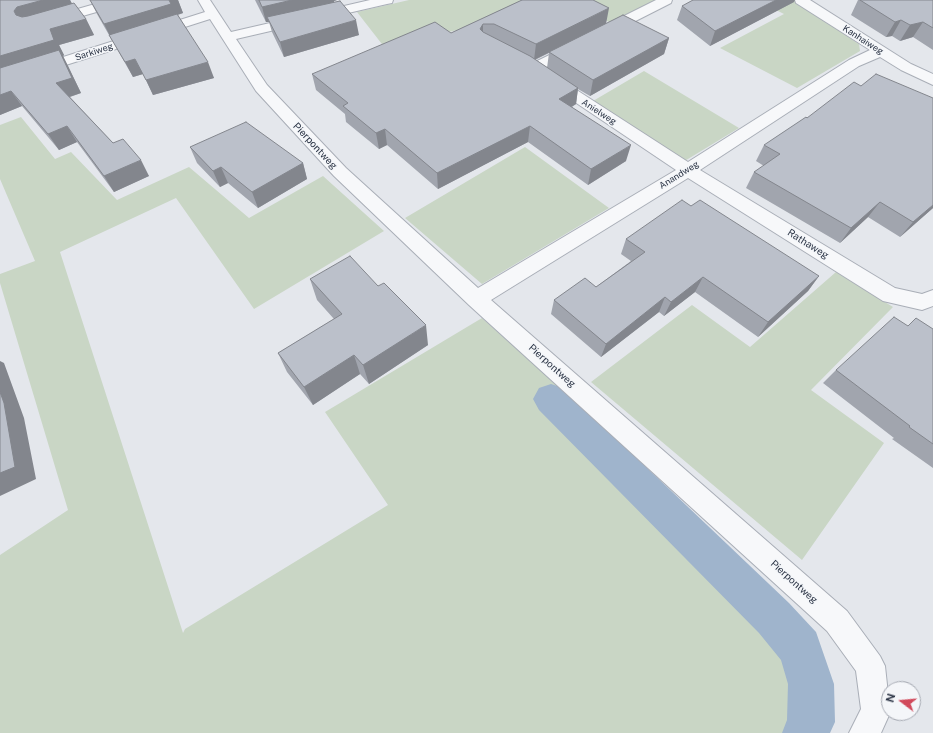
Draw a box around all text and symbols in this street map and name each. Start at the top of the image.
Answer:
street label: Kanhaiweg [841,23,885,57]
street label: Sarkiweg [74,41,114,63]
street label: Anielweg [580,97,618,127]
street label: Pierpontweg [290,120,340,172]
street label: Anandweg [657,159,701,191]
street label: Rathaweg [785,227,831,261]
street label: Pierpontweg [526,342,578,390]
street label: Pierpontweg [768,558,820,606]
north arrow [881,681,921,721]
text: N [883,692,897,704]

